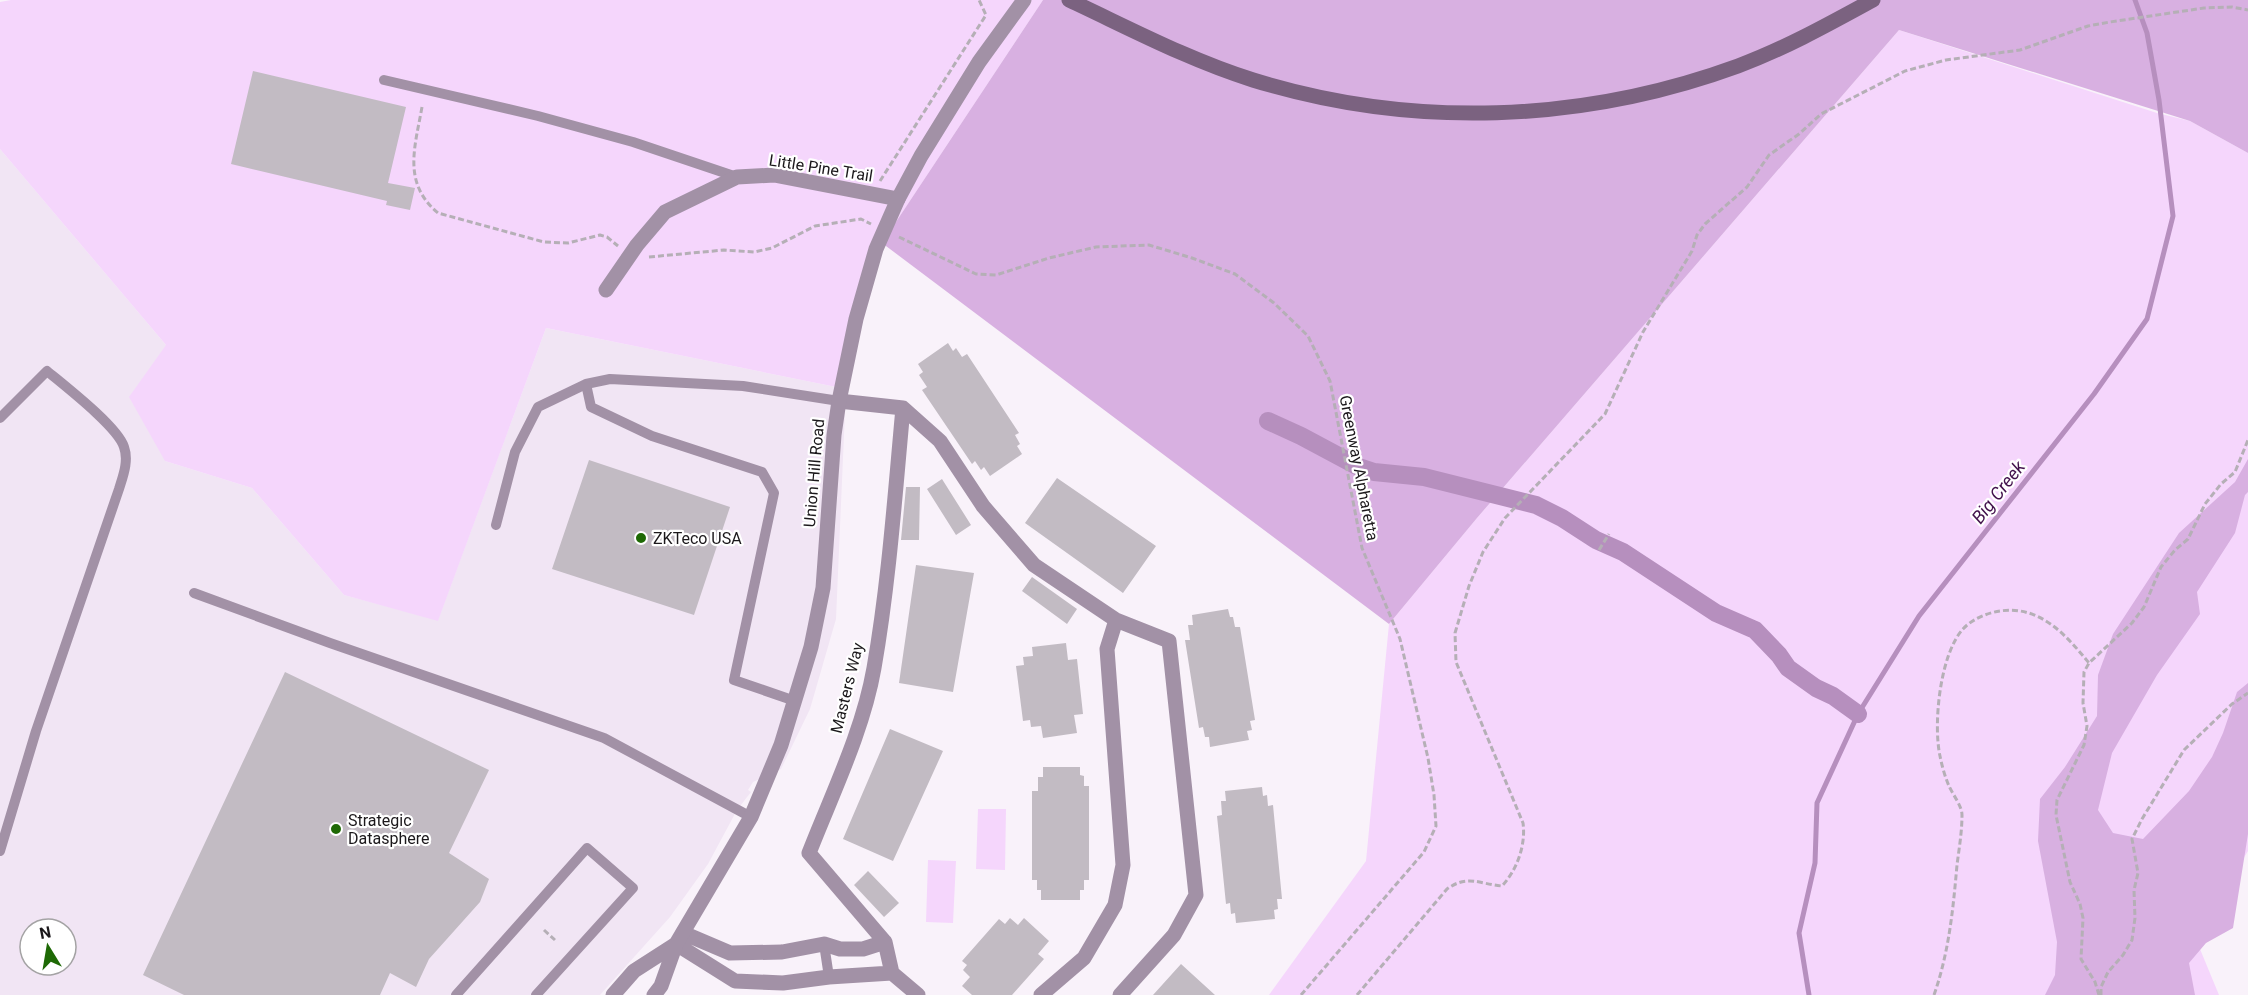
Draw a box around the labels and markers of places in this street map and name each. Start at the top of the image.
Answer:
place label: ZKTeco USA [653,529,742,548]
marker: ZKTeco USA [634,531,648,545]
place label: Strategic Datasphere [348,811,429,848]
marker: Strategic Datasphere [329,822,343,836]

